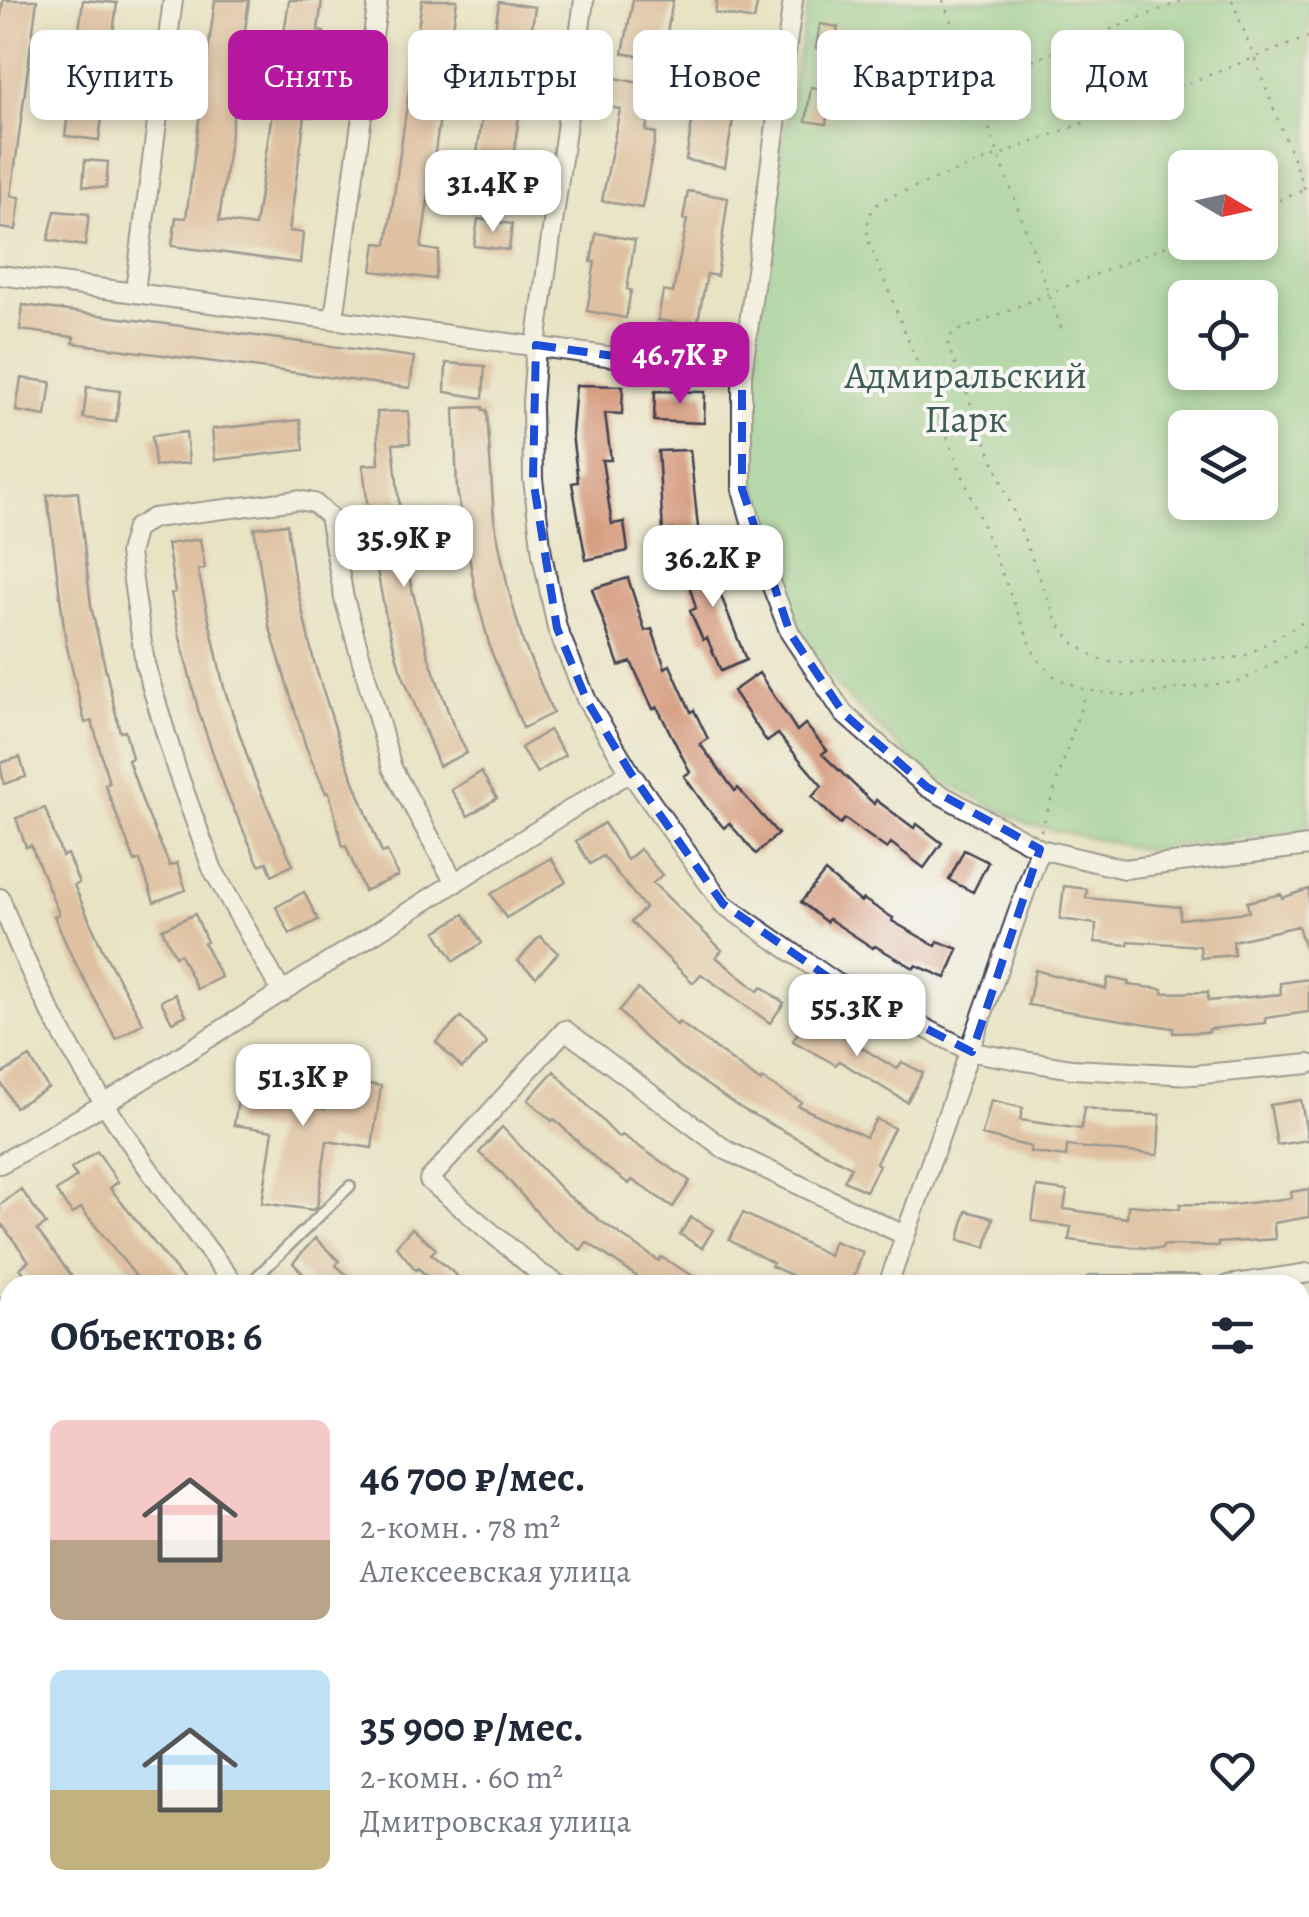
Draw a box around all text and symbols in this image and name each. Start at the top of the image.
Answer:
chip: Купить [30,30,208,120]
chip: Снять [228,30,388,120]
chip: Фильтры [408,30,613,120]
chip: Новое [633,30,797,120]
chip: Квартира [817,30,1031,120]
chip: Дом [1051,30,1184,120]
pin: 31.4K ₽ [401,150,585,235]
north arrow [1168,150,1278,260]
map controls [1168,150,1278,520]
text: 31.4K ₽ [447,160,539,204]
button: locate [1168,280,1278,390]
pin: 46.7K ₽ [588,322,772,407]
text: 46.7K ₽ [632,332,728,376]
park label: Адмиральский Парк [844,349,1087,445]
button: layers [1168,410,1278,520]
pin: 35.9K ₽ [312,505,496,590]
text: 35.9K ₽ [357,515,451,559]
pin: 36.2K ₽ [621,525,805,610]
text: 36.2K ₽ [665,535,761,579]
pin: 55.3K ₽ [765,974,949,1059]
text: 55.3K ₽ [811,984,903,1028]
pin: 51.3K ₽ [211,1044,395,1129]
text: 51.3K ₽ [258,1054,348,1098]
text: Объектов: 6 [50,1307,262,1364]
icon: filters [1205,1308,1260,1363]
text: 46 700 ₽/мес. [360,1448,586,1505]
icon: home [130,1460,250,1580]
icon: heart [1205,1493,1260,1548]
text: 2-комн. · 78 m² [360,1505,560,1549]
text: Алексеевская улица [360,1549,631,1593]
text: 35 900 ₽/мес. [360,1698,584,1755]
icon: home [130,1710,250,1830]
icon: heart [1205,1743,1260,1798]
text: 2-комн. · 60 m² [360,1755,563,1799]
text: Дмитровская улица [360,1799,631,1843]

